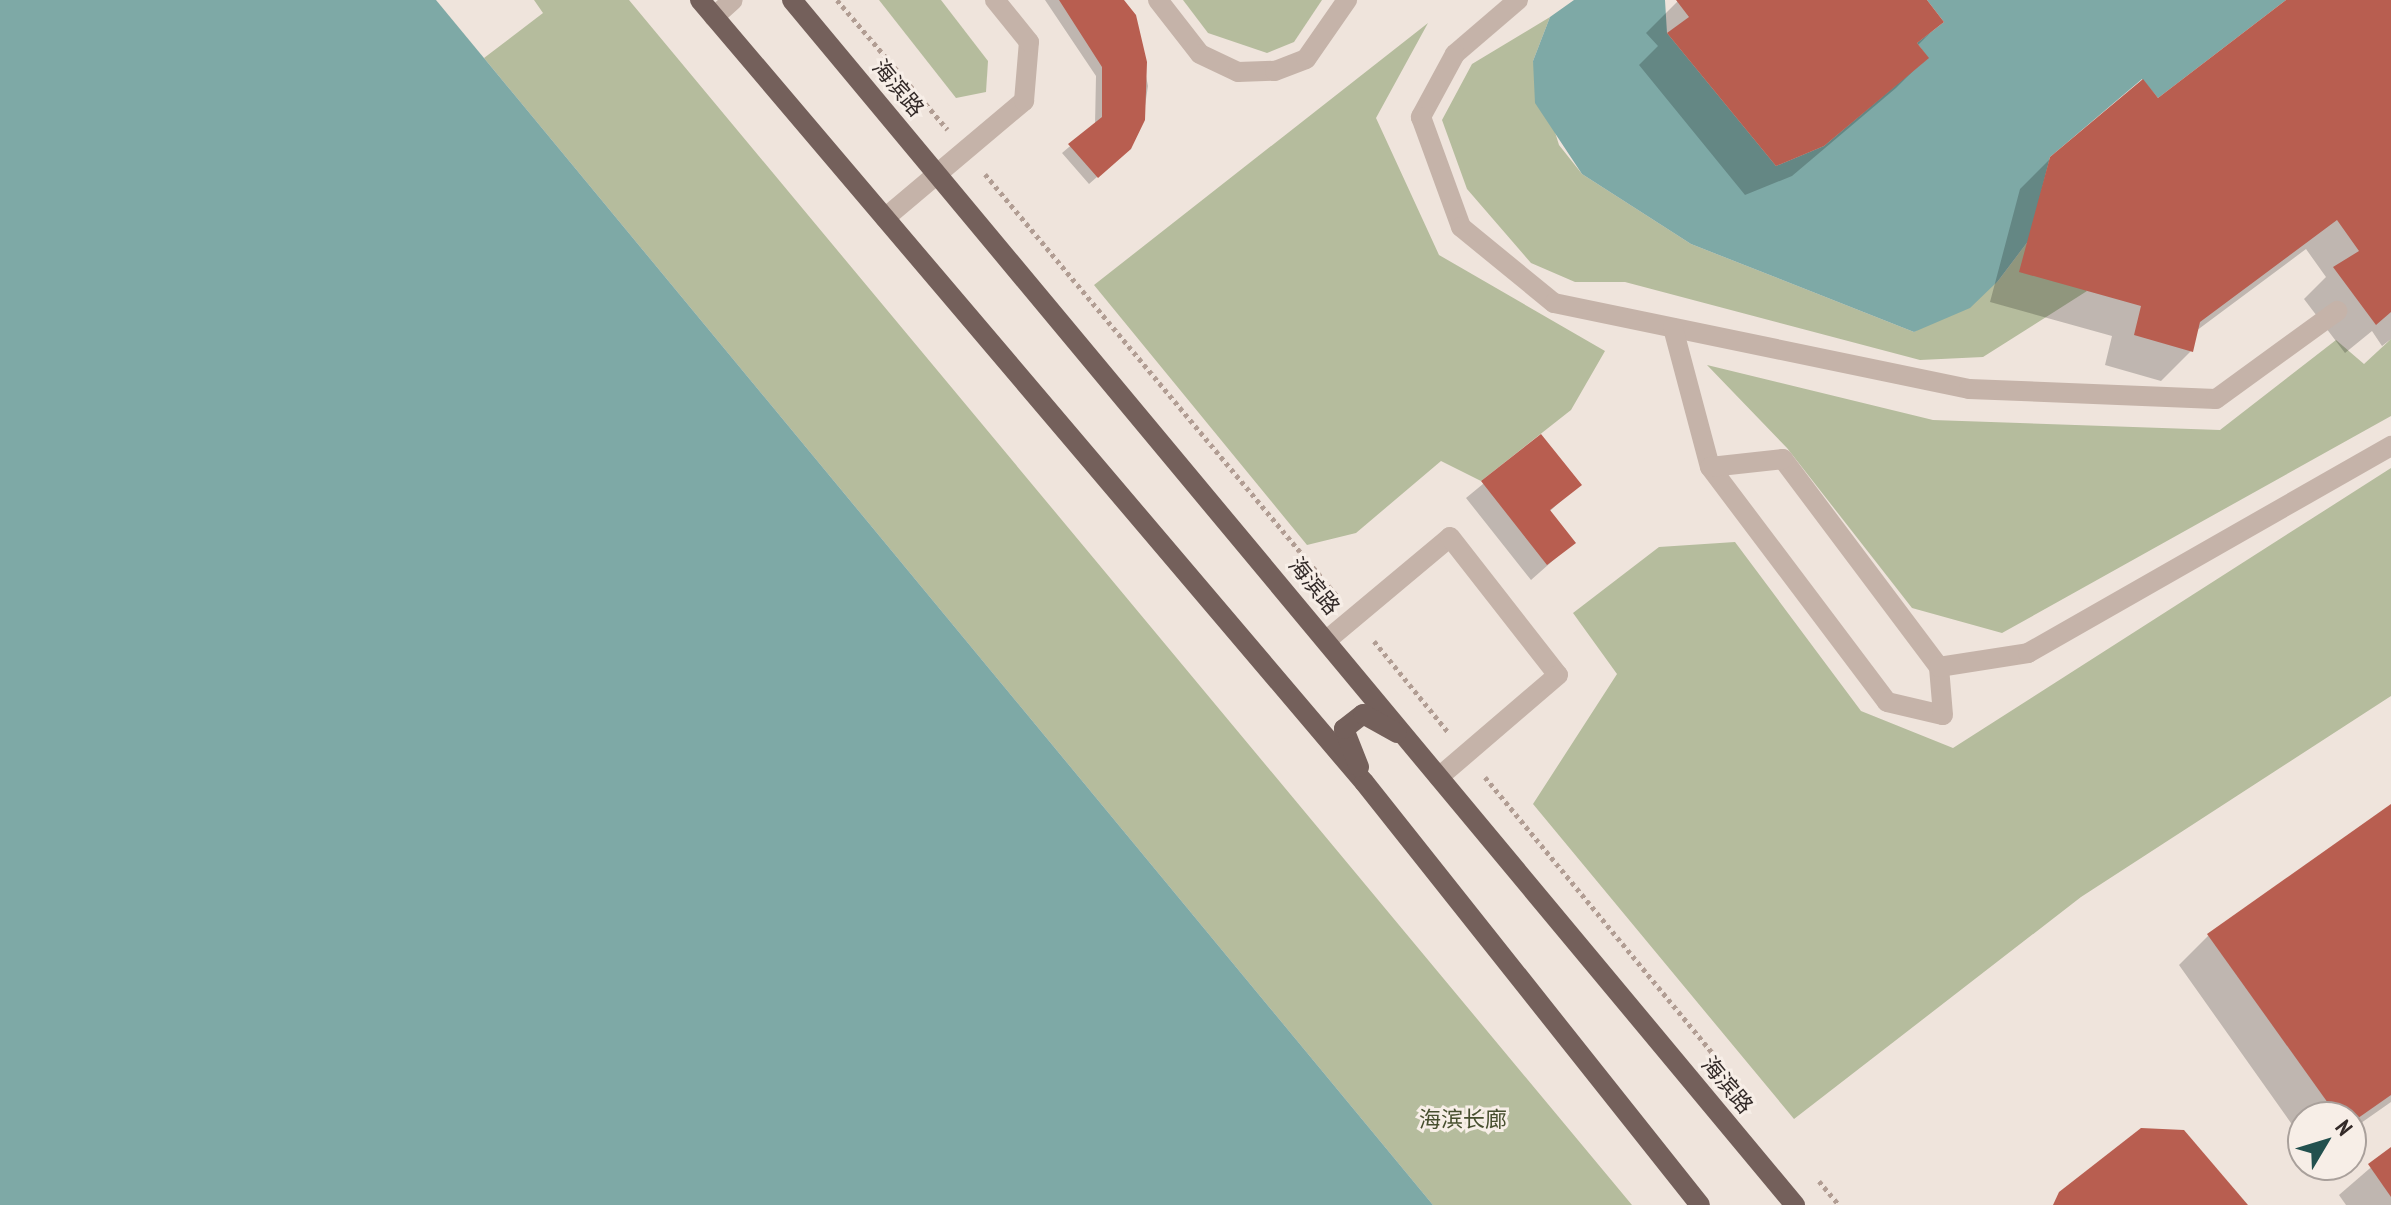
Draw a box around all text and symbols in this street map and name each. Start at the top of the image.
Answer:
street label: 海滨路 [867,54,929,122]
street label: 海滨路 [1283,552,1345,620]
street label: 海滨路 [1696,1051,1758,1119]
north arrow [2287,1101,2367,1181]
park label: 海滨长廊 [1419,1107,1507,1133]
text: N [2330,1114,2359,1141]

